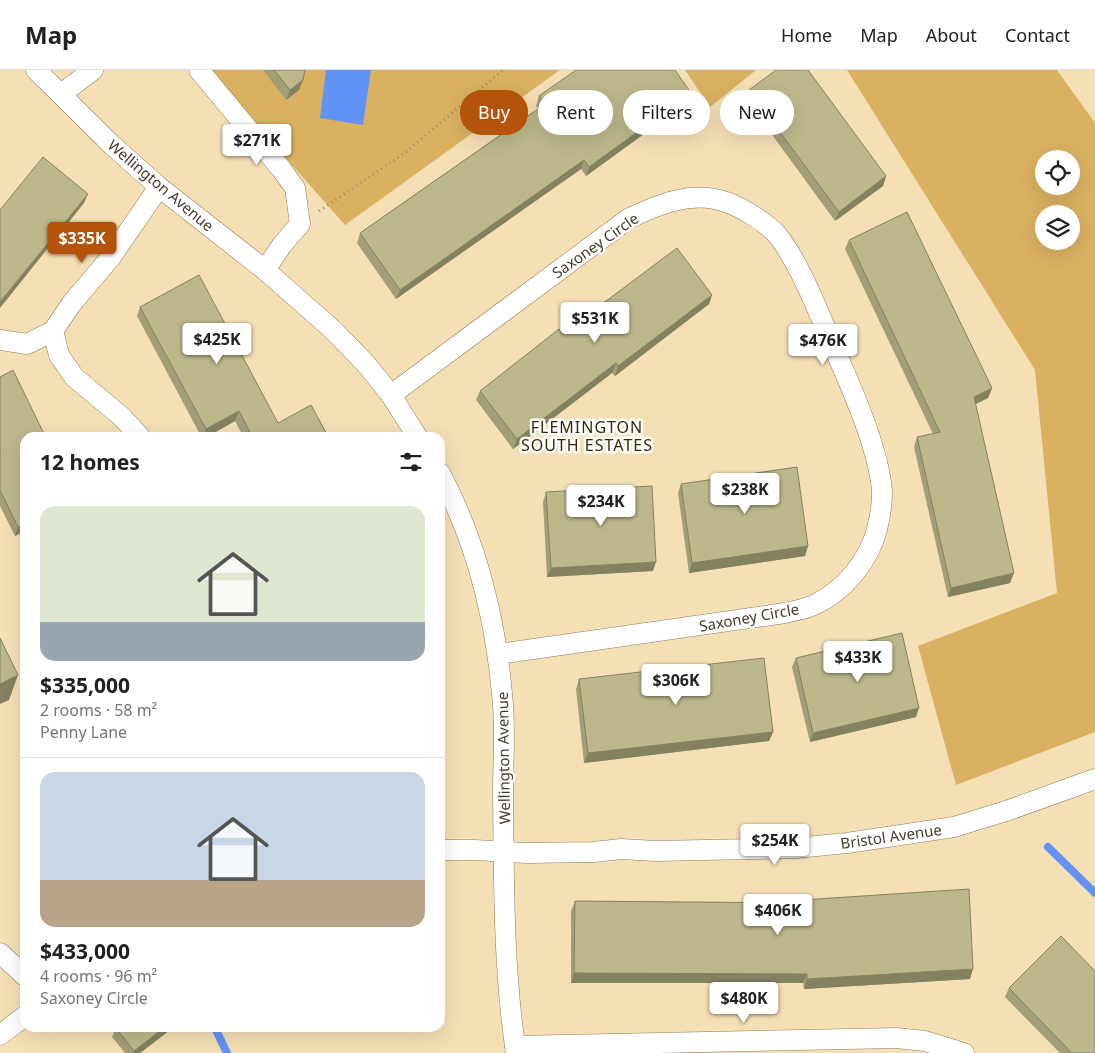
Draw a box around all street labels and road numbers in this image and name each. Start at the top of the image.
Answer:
street label: Wellington Avenue [104,135,218,235]
street label: Saxoney Circle [548,208,642,282]
street label: Saxoney Circle [697,598,801,636]
street label: Wellington Avenue [492,692,514,824]
street label: Bristol Avenue [839,819,943,853]

